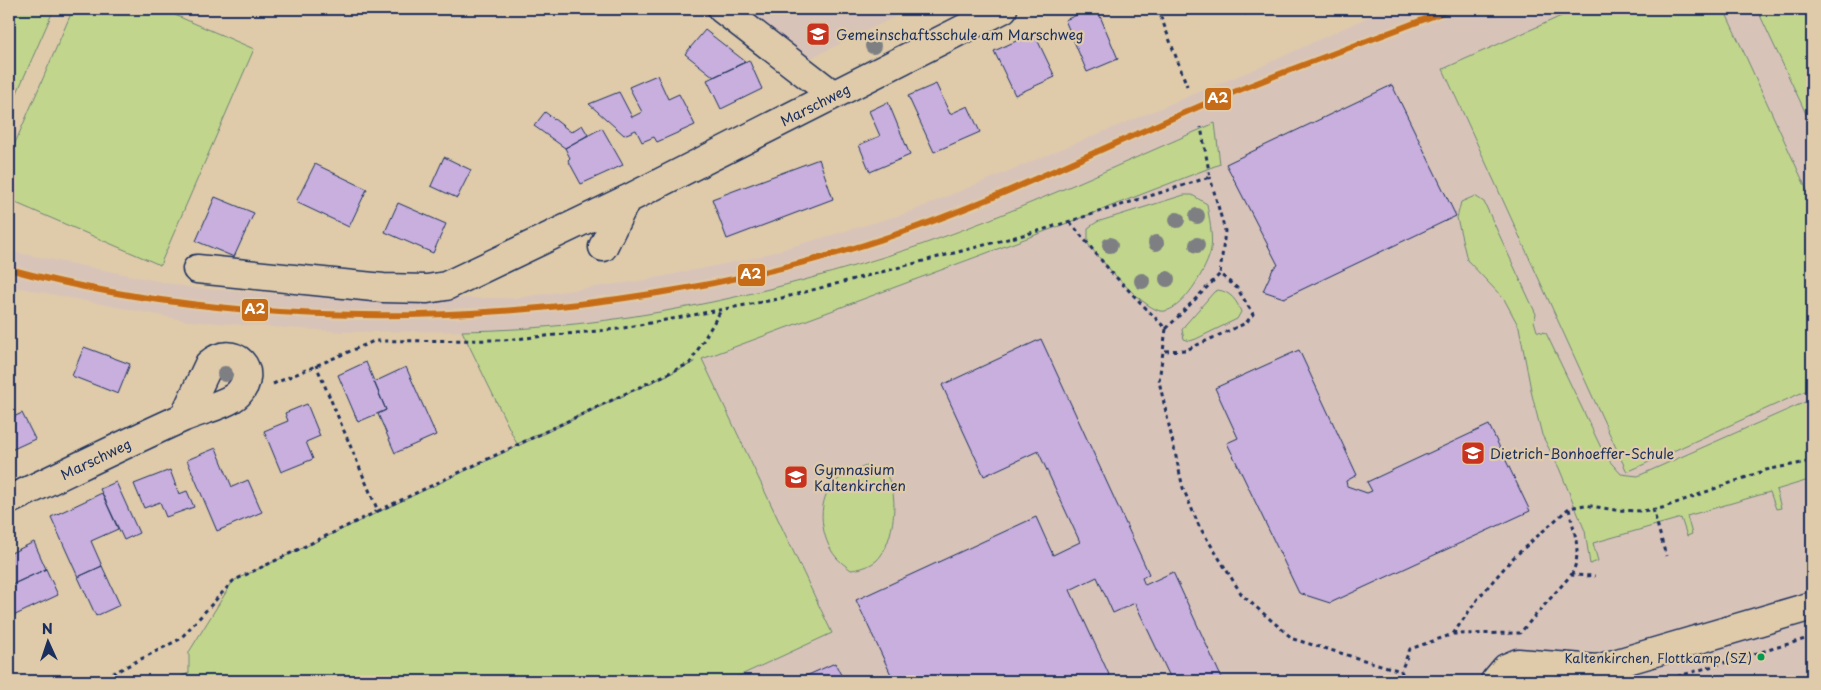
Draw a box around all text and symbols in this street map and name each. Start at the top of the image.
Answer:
school or university icon: Gemeinschaftsschule am Marschweg [805,21,831,47]
place label: Gemeinschaftsschule am Marschweg [836,24,1084,45]
street label: Marschweg [776,78,853,131]
line badge: A2 [1204,87,1232,111]
text: A2 [1208,87,1229,108]
line badge: A2 [737,263,766,287]
text: A2 [741,263,762,284]
line badge: A2 [241,298,269,322]
text: A2 [245,298,266,319]
street label: Marschweg [57,433,134,484]
school or university icon: Dietrich-Bonhoeffer-Schule [1460,440,1486,466]
place label: Dietrich-Bonhoeffer-Schule [1490,443,1675,464]
place label: Gymnasium Kaltenkirchen [814,459,906,496]
school or university icon: Gymnasium Kaltenkirchen [783,464,809,490]
north arrow [22,618,72,668]
text: N [41,618,53,639]
place label: Kaltenkirchen, Flottkamp (SZ) [1564,648,1752,667]
marker: Kaltenkirchen, Flottkamp (SZ) [1756,652,1766,662]

